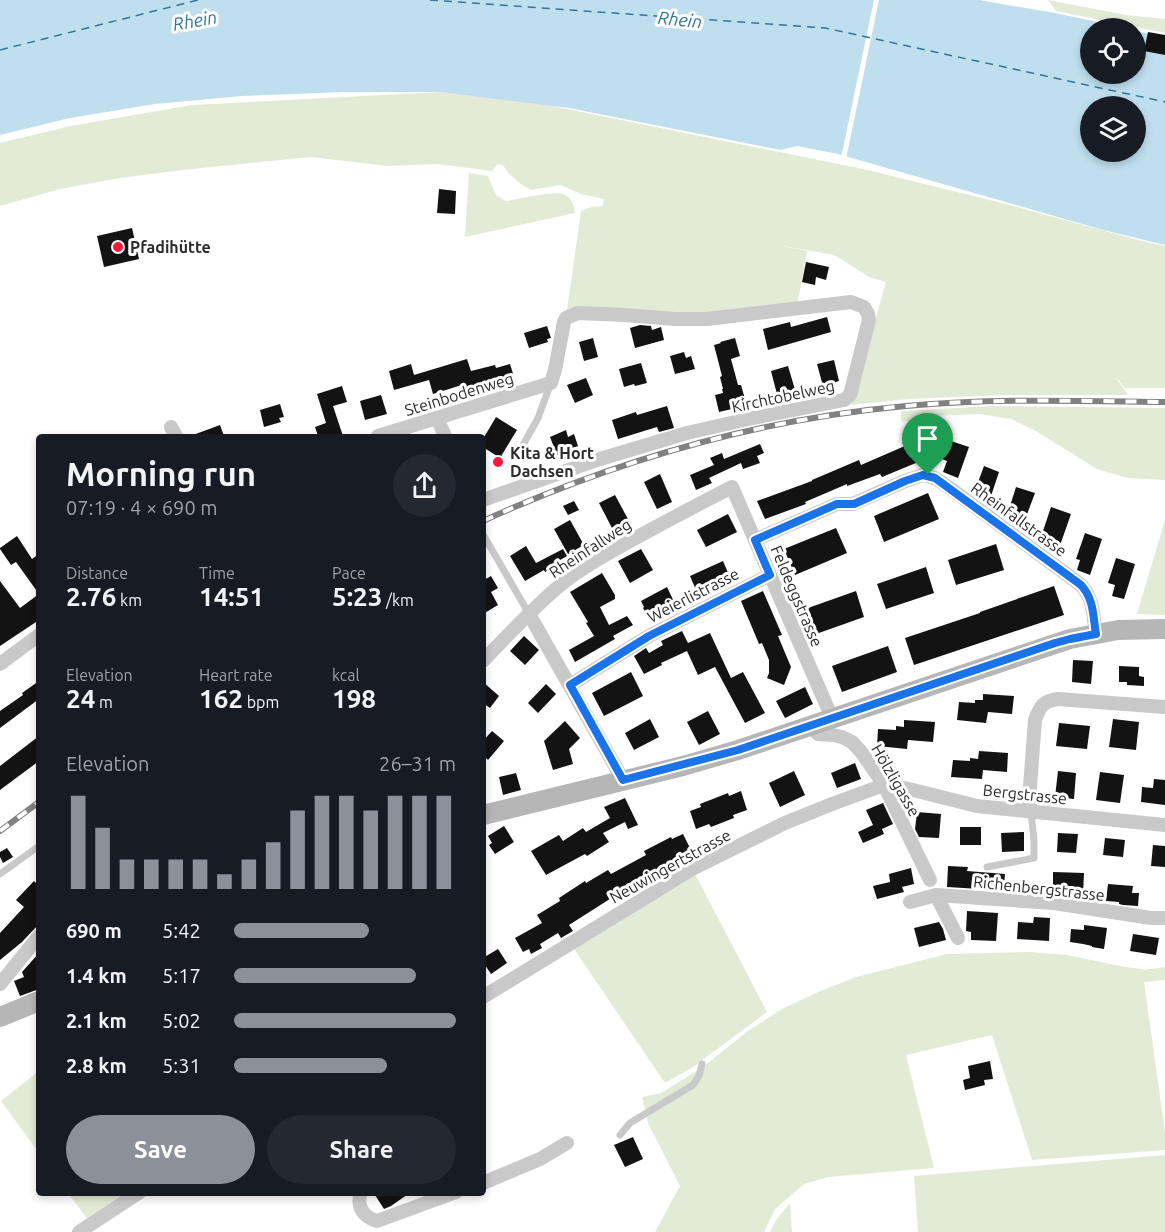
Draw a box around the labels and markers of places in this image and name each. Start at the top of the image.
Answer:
place label: Pfadihütte [130,238,211,256]
marker: Pfadihütte [111,240,125,254]
pin [902,413,953,475]
place label: Kita & Hort Dachsen [510,444,594,480]
marker: Kita & Hort Dachsen [491,455,505,469]

